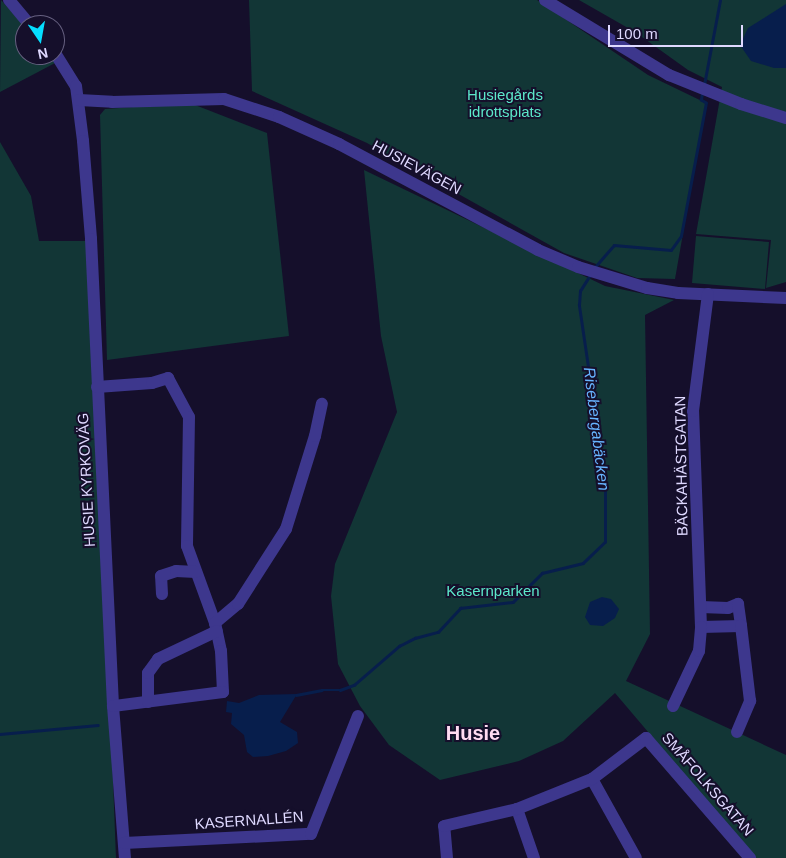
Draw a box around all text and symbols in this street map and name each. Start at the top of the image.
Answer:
north arrow [15,15,65,65]
scale bar [611,15,746,47]
text: 100 m [616,25,658,42]
text: N [36,45,50,63]
park label: Husiegårds idrottsplats [467,85,543,120]
street label: HUSIEVÄGEN [369,136,465,198]
water label: Risebergabäcken [579,366,613,492]
street label: BÄCKAHÄSTGATAN [671,396,691,536]
street label: HUSIE KYRKOVÄG [74,413,98,547]
park label: Kasernparken [446,582,540,600]
district label: Husie [446,721,500,745]
street label: SMÅFOLKSGATAN [658,729,758,839]
street label: KASERNALLÉN [194,807,304,833]

